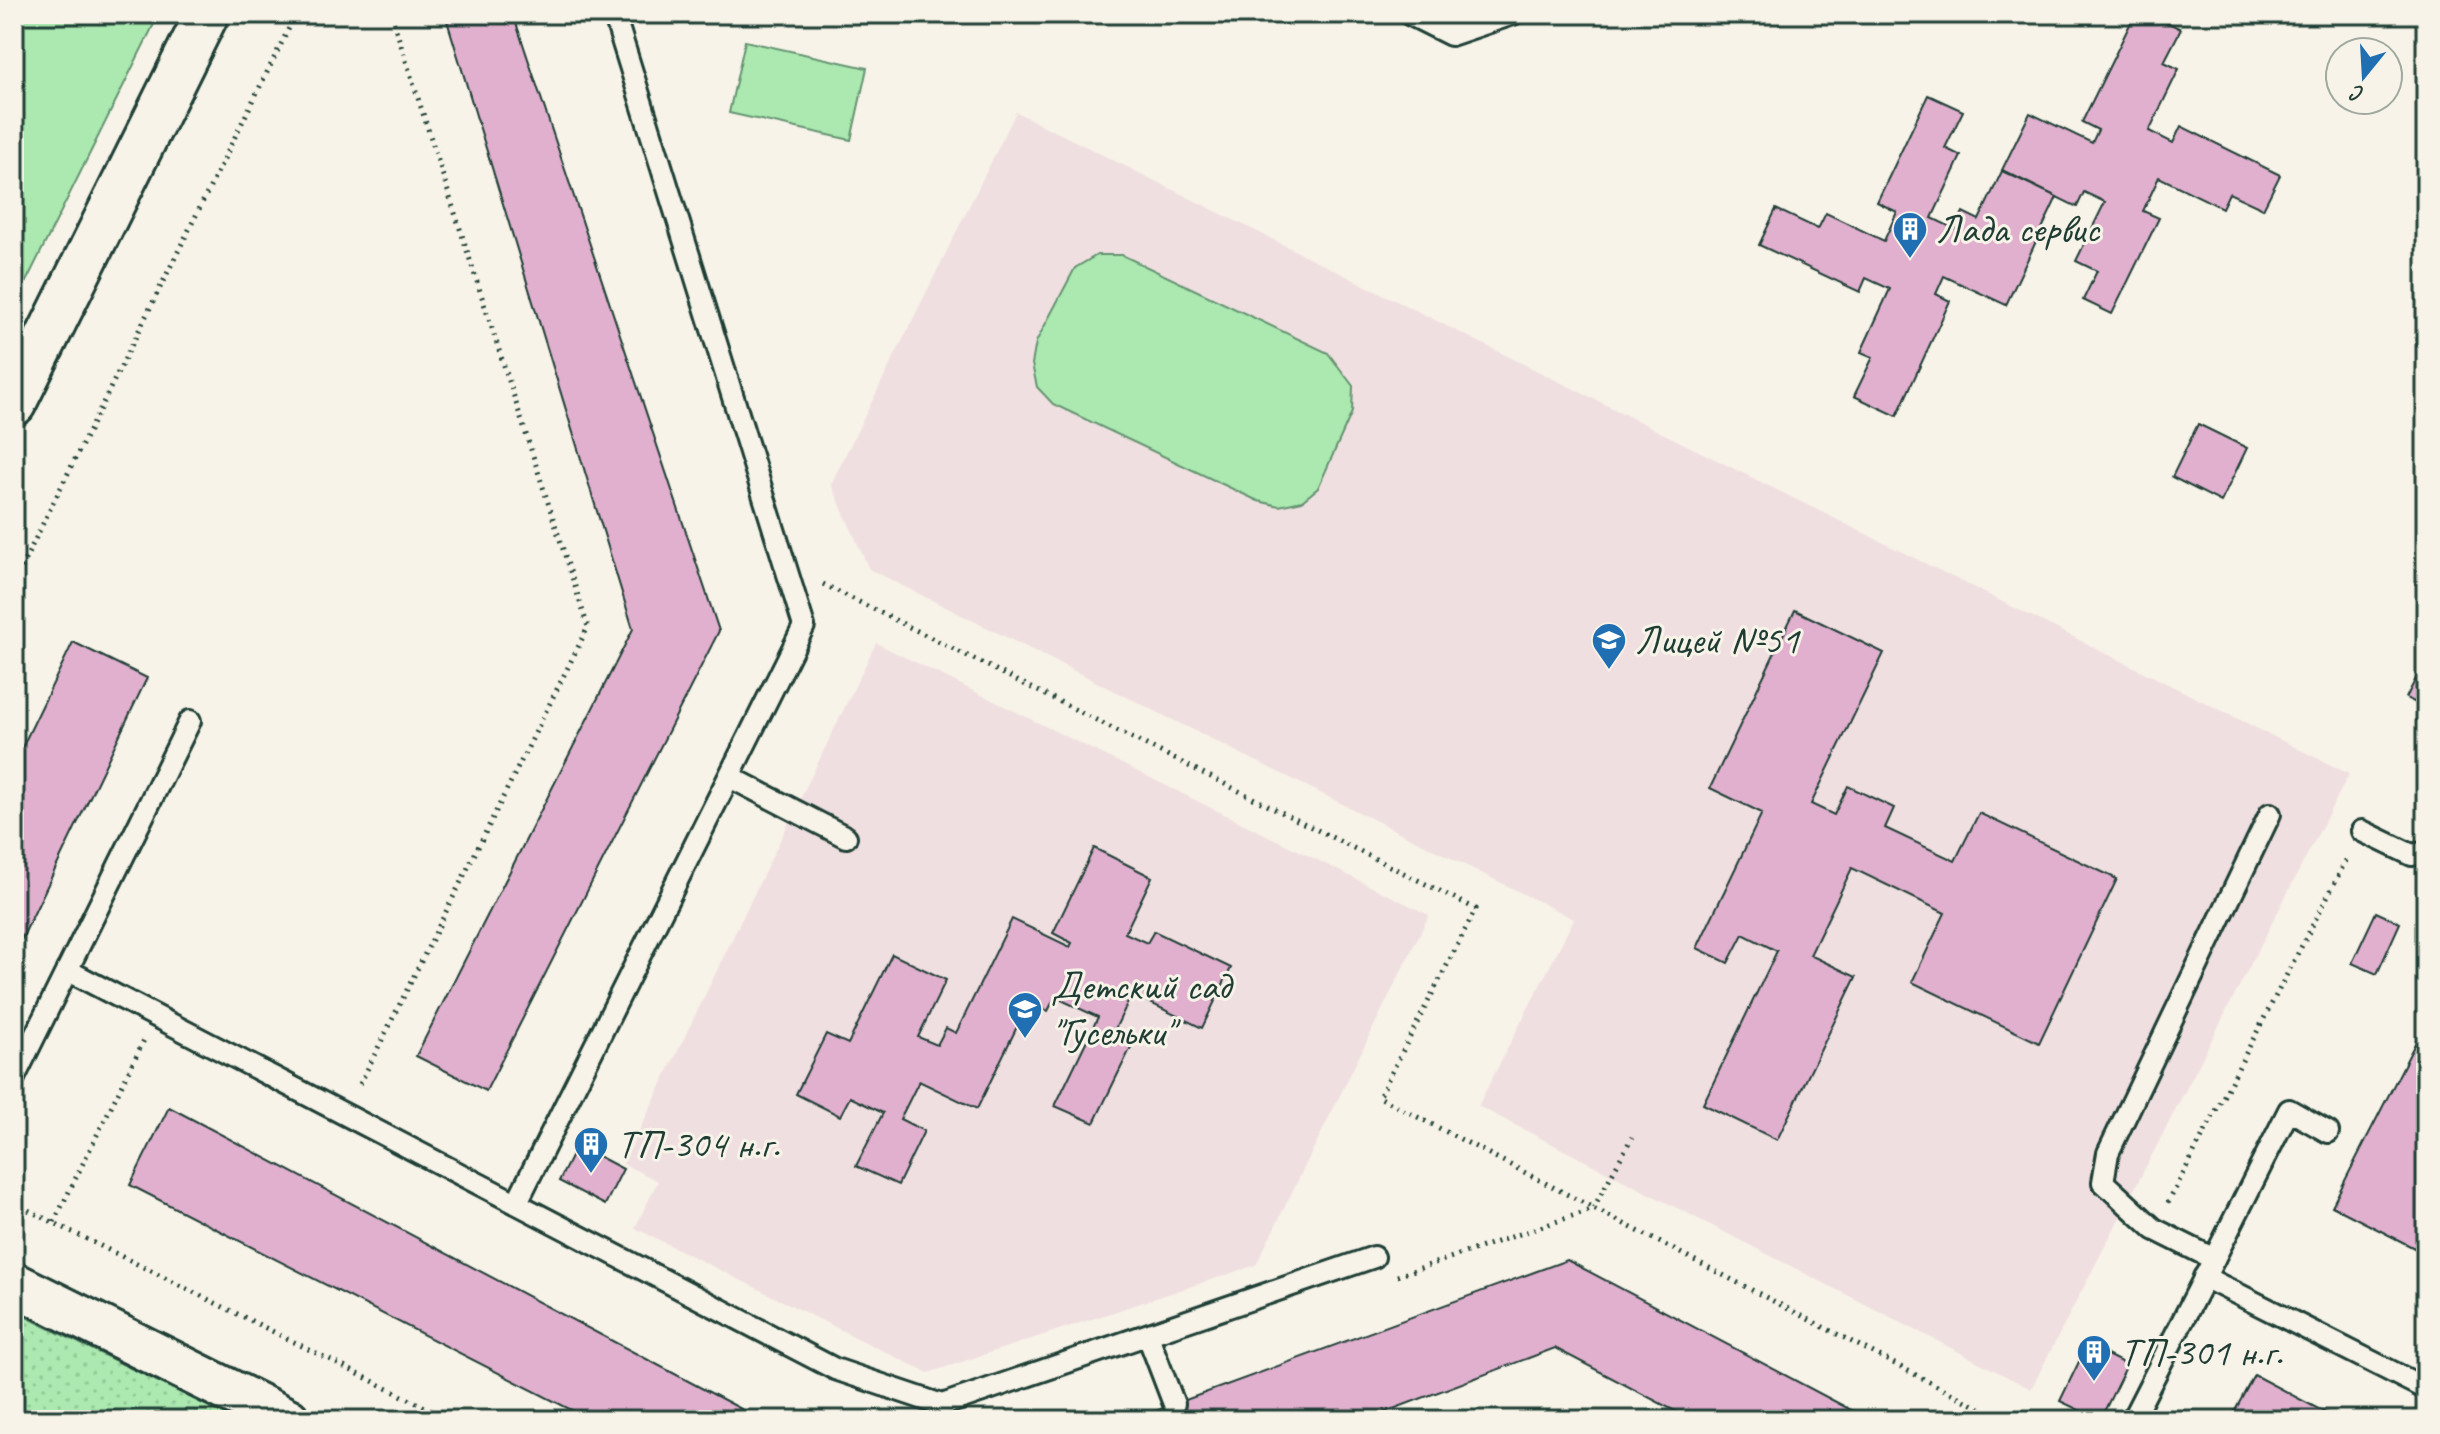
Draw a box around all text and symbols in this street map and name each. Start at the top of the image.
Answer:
north arrow [2324,36,2404,116]
text: С [2346,78,2368,109]
place label: Лада сервис [1936,204,2101,254]
building icon: Лада сервис [1891,210,1929,260]
place label: Лицей №51 [1635,615,1801,665]
school or university icon: Лицей №51 [1590,621,1628,671]
place label: Детский сад "Гусельки" [1051,961,1234,1057]
school or university icon: Детский сад "Гусельки" [1006,990,1044,1040]
place label: ТП-304 н.г. [617,1119,780,1169]
building icon: ТП-304 н.г. [572,1125,610,1175]
place label: ТП-301 н.г. [2120,1327,2283,1377]
building icon: ТП-301 н.г. [2075,1333,2113,1383]

